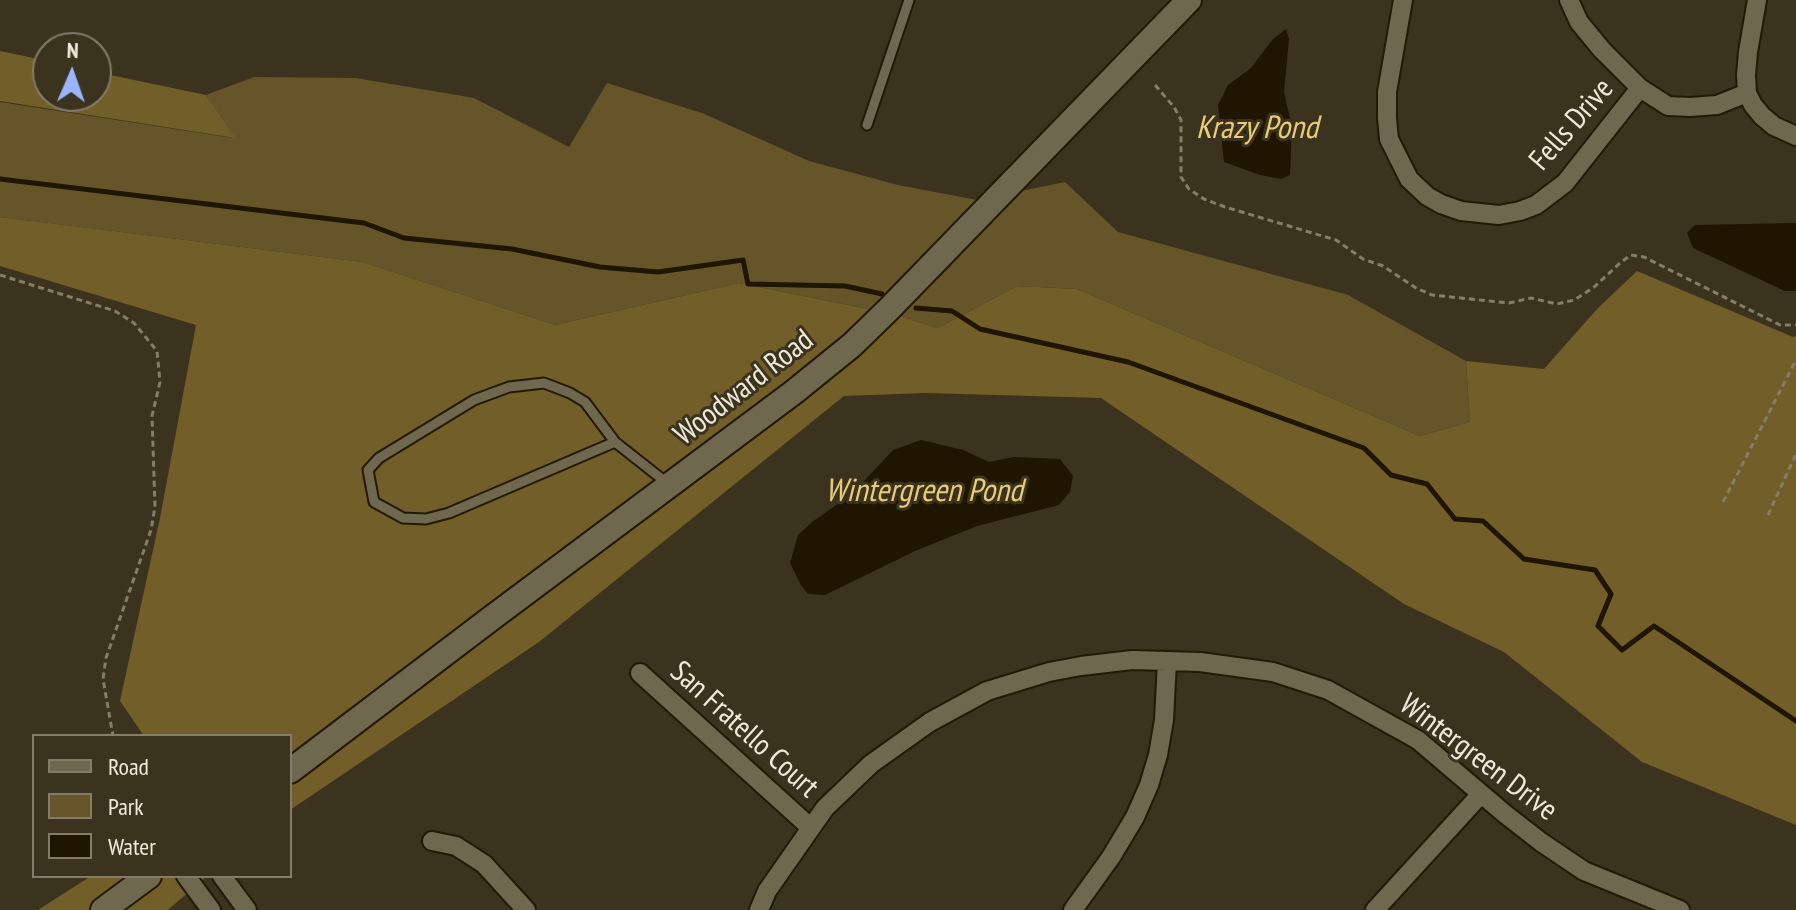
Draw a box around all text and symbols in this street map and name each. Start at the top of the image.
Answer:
north arrow [32,32,112,112]
text: N [66,36,79,64]
street label: Fells Drive [1522,72,1622,178]
water label: Krazy Pond [1196,110,1318,148]
street label: Woodward Road [667,323,821,453]
water label: Wintergreen Pond [825,473,1023,511]
street label: San Fratello Court [663,654,825,806]
street label: Wintergreen Drive [1392,687,1564,829]
legend [32,734,292,878]
text: Road [108,751,149,782]
text: Park [108,791,144,822]
text: Water [108,831,156,862]

